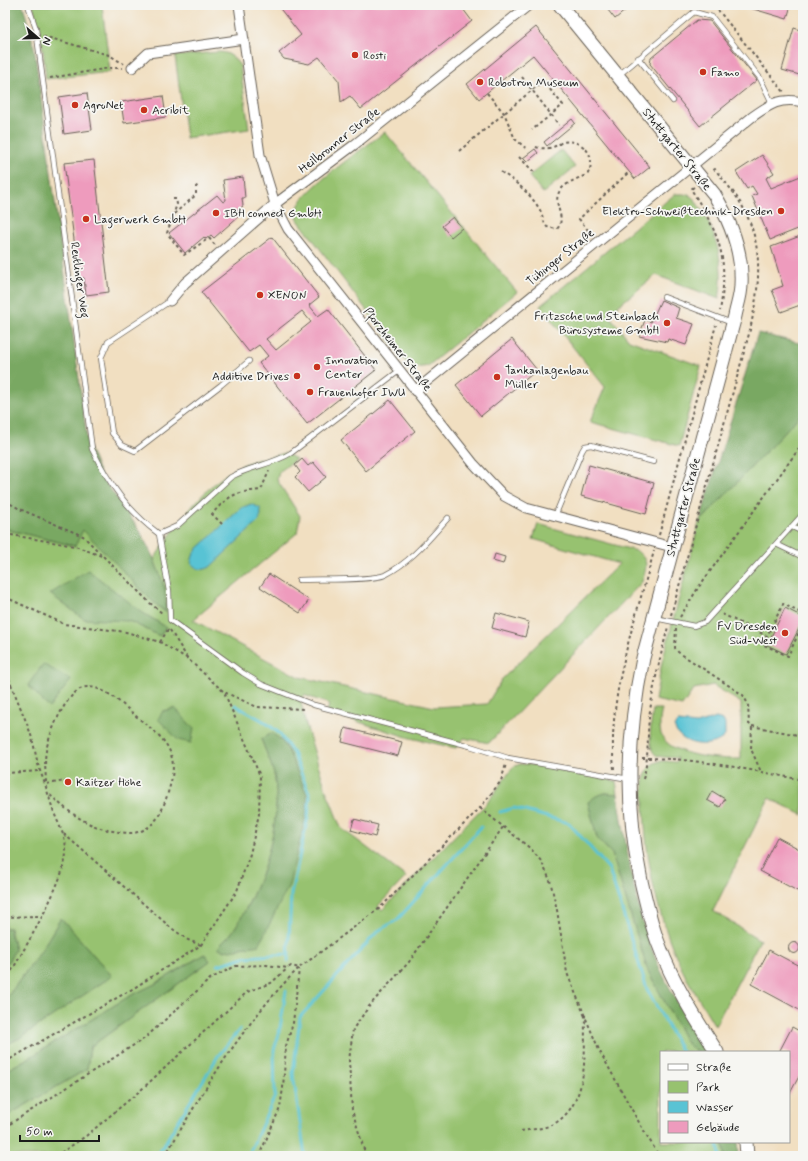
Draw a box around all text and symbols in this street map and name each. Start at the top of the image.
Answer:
north arrow [18,18,58,58]
text: N [39,35,54,47]
place label: Rosti [363,48,386,64]
marker: Rosti [350,50,360,60]
place label: Famo [711,65,740,81]
marker: Famo [698,67,708,77]
place label: Robotron Museum [488,75,579,91]
marker: Robotron Museum [475,77,485,87]
place label: AgroNet [83,98,124,114]
marker: AgroNet [70,100,80,110]
place label: Acribit [152,103,189,119]
street label: Heilbronner Straße [296,104,384,177]
marker: Acribit [139,105,149,115]
street label: Stuttgarter Straße [638,105,715,194]
place label: Elektro-Schweißtechnik-Dresden [602,204,773,220]
place label: IBH connect GmbH [224,206,322,222]
marker: Elektro-Schweißtechnik-Dresden [776,206,786,216]
marker: IBH connect GmbH [211,208,221,218]
place label: Lagerwerk GmbH [94,212,186,229]
marker: Lagerwerk GmbH [81,214,91,224]
street label: Tübinger Straße [523,225,598,290]
street label: Reutlinger Weg [65,241,92,320]
place label: XENON [268,288,307,304]
marker: XENON [255,290,265,300]
street label: Pforzheimer Straße [359,304,435,396]
place label: Fritzsche und Steinbach Bürosysteme GmbH [534,309,659,339]
marker: Fritzsche und Steinbach Bürosysteme GmbH [662,318,672,328]
place label: Innovation Center [325,353,378,383]
marker: Innovation Center [312,362,322,372]
place label: Tankanlagenbau Müller [505,363,589,393]
place label: Additive Drives [212,369,289,385]
marker: Additive Drives [292,371,302,381]
marker: Tankanlagenbau Müller [492,372,502,382]
place label: Frauenhofer IWU [318,385,405,401]
marker: Frauenhofer IWU [305,387,315,397]
street label: Stuttgarter Straße [663,456,705,558]
place label: FV Dresden Süd-West [717,619,778,649]
marker: FV Dresden Süd-West [780,628,790,638]
place label: Kaitzer Höhe [76,775,141,791]
marker: Kaitzer Höhe [63,777,73,787]
legend [660,1051,790,1143]
text: Straße [696,1060,731,1076]
text: Park [696,1080,720,1096]
text: Wasser [696,1100,734,1116]
scale bar [20,1117,99,1143]
text: Gebäude [696,1120,739,1136]
text: 50 m [26,1124,53,1140]

